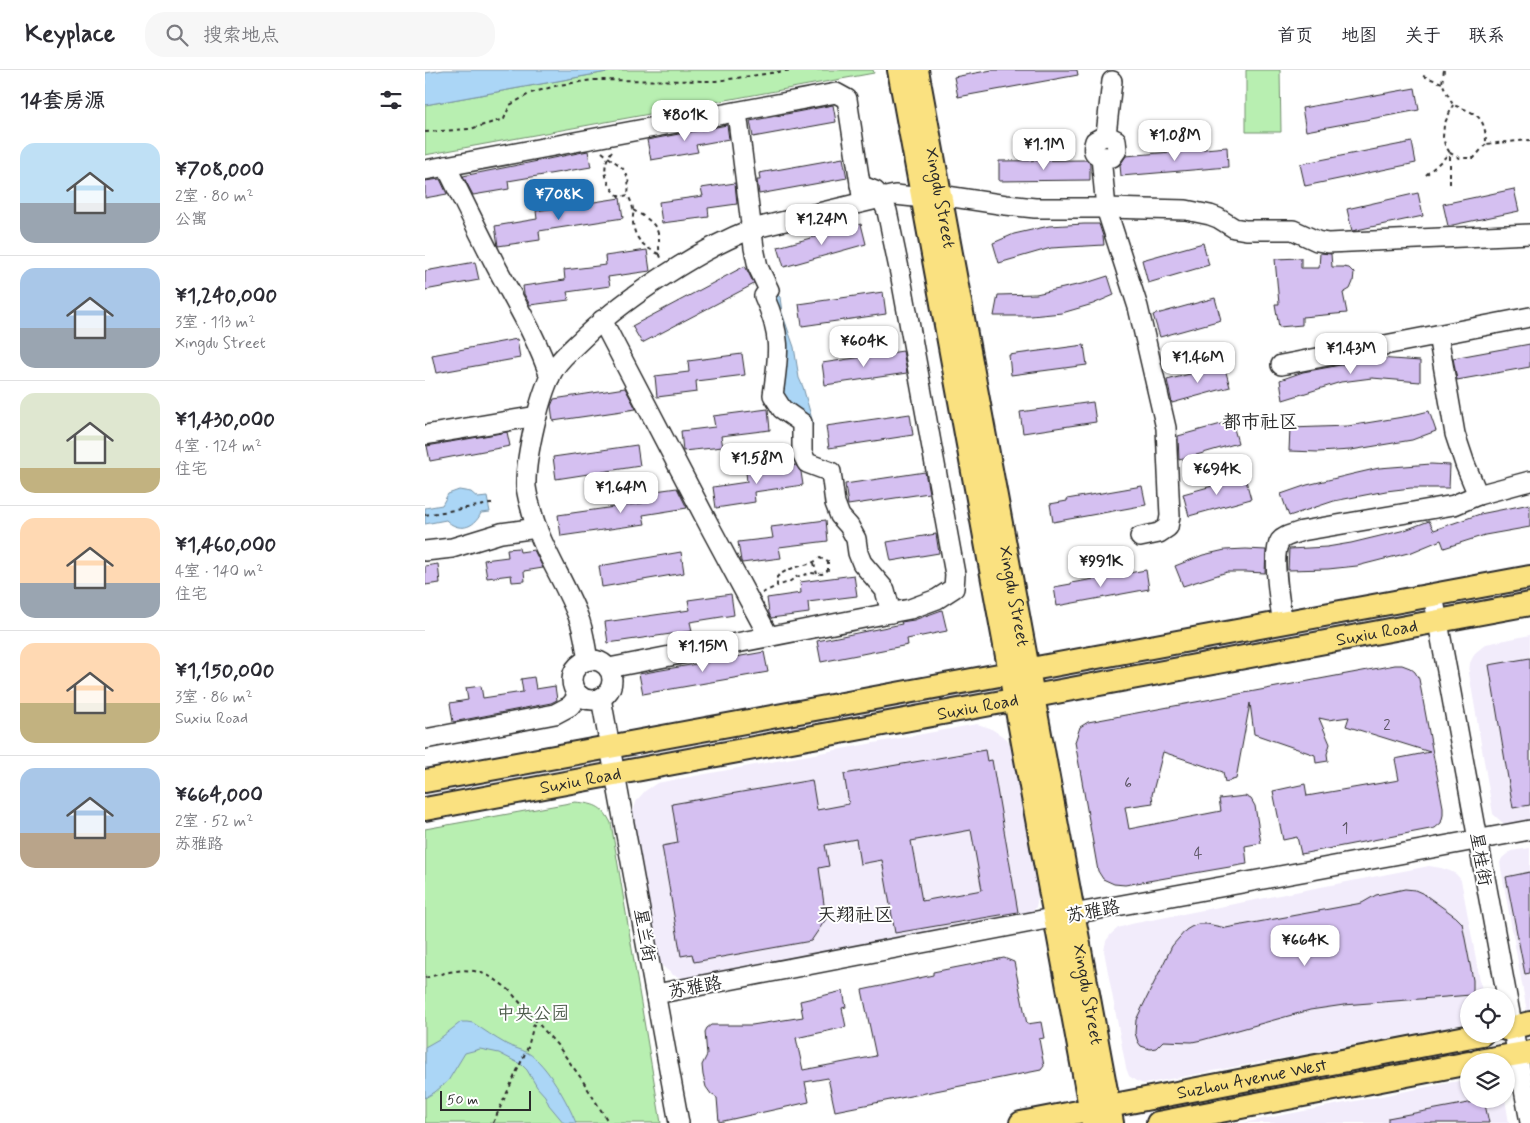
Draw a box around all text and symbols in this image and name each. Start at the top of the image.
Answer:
search box [145,12,495,57]
text: Keyplace [25,19,115,50]
icon: search [163,21,191,49]
text: 搜索地点 [203,23,279,48]
text: 首页 [1277,24,1313,48]
text: 地图 [1341,24,1377,48]
text: 关于 [1405,24,1441,48]
text: 联系 [1469,24,1505,48]
icon: filters [377,86,405,114]
text: 14套房源 [20,87,105,115]
pin: ¥801K [650,100,720,142]
text: ¥801K [663,105,707,126]
pin: ¥1.08M [1134,119,1216,162]
text: ¥1.08M [1149,125,1201,146]
pin: ¥1.1M [1009,128,1079,171]
text: ¥1.1M [1024,134,1064,155]
street label: Xingdu Street [919,146,961,251]
text: ¥708,000 [175,156,264,184]
icon: home [60,163,120,223]
pin: ¥708K [524,178,594,221]
text: ¥708K [535,184,583,205]
text: 2室 · 80 m² [175,186,253,207]
pin: ¥1.24M [781,204,863,246]
text: 公寓 [175,209,207,230]
text: ¥1.24M [796,209,848,230]
text: ¥1,240,000 [175,282,277,310]
icon: home [60,288,120,348]
text: 3室 · 113 m² [175,312,255,333]
pin: ¥604K [829,326,899,368]
text: ¥604K [840,331,888,352]
pin: ¥1.43M [1310,332,1392,375]
text: Xingdu Street [175,333,266,354]
text: ¥1.43M [1326,338,1376,359]
pin: ¥1.46M [1157,342,1239,384]
text: ¥1.46M [1172,347,1224,368]
text: ¥1,430,000 [175,406,275,434]
district label: 都市社区 [1222,410,1298,435]
icon: home [60,413,120,473]
text: 4室 · 124 m² [175,436,262,457]
pin: ¥1.58M [716,442,798,485]
text: ¥1.58M [731,448,783,469]
pin: ¥694K [1182,454,1252,496]
text: 住宅 [175,459,207,480]
text: ¥694K [1193,459,1241,480]
pin: ¥1.64M [580,472,662,514]
text: ¥1.64M [595,477,647,498]
text: ¥1,460,000 [175,531,276,559]
icon: home [60,538,120,598]
street label: Xingdu Street [992,544,1035,649]
pin: ¥991K [1066,546,1136,588]
text: ¥991K [1079,551,1123,572]
text: 4室 · 140 m² [175,561,263,582]
text: 住宅 [175,584,207,605]
street label: Suxiu Road [1334,614,1420,653]
pin: ¥1.15M [662,630,744,673]
text: ¥1.15M [678,636,728,657]
text: ¥1,150,000 [175,657,274,685]
icon: home [60,663,120,723]
text: 3室 · 86 m² [175,687,253,708]
street label: Suxiu Road [935,688,1020,727]
text: Suxiu Road [175,708,248,729]
house number: 2 [1383,716,1391,736]
street label: Suxiu Road [538,762,623,800]
house number: 6 [1124,774,1132,794]
text: ¥664,000 [175,781,263,809]
icon: home [60,788,120,848]
text: 2室 · 52 m² [175,811,253,832]
house number: 1 [1342,819,1348,839]
street label: 星桂街 [1464,831,1497,888]
text: 苏雅路 [175,834,223,855]
house number: 4 [1194,844,1203,864]
street label: 苏雅路 [1064,895,1122,929]
district label: 天翔社区 [817,903,893,928]
street label: 星兰街 [628,907,661,964]
pin: ¥664K [1270,924,1340,967]
text: ¥664K [1282,930,1328,951]
street label: Xingdu Street [1066,942,1108,1047]
street label: 苏雅路 [666,971,724,1005]
map controls [1460,988,1515,1108]
button: locate [1460,988,1515,1043]
park label: 中央公园 [497,1002,569,1026]
street label: Suzhou Avenue West [1175,1053,1330,1106]
button: layers [1460,1053,1515,1108]
scale bar [440,1088,531,1111]
text: 50 m [447,1091,478,1109]

